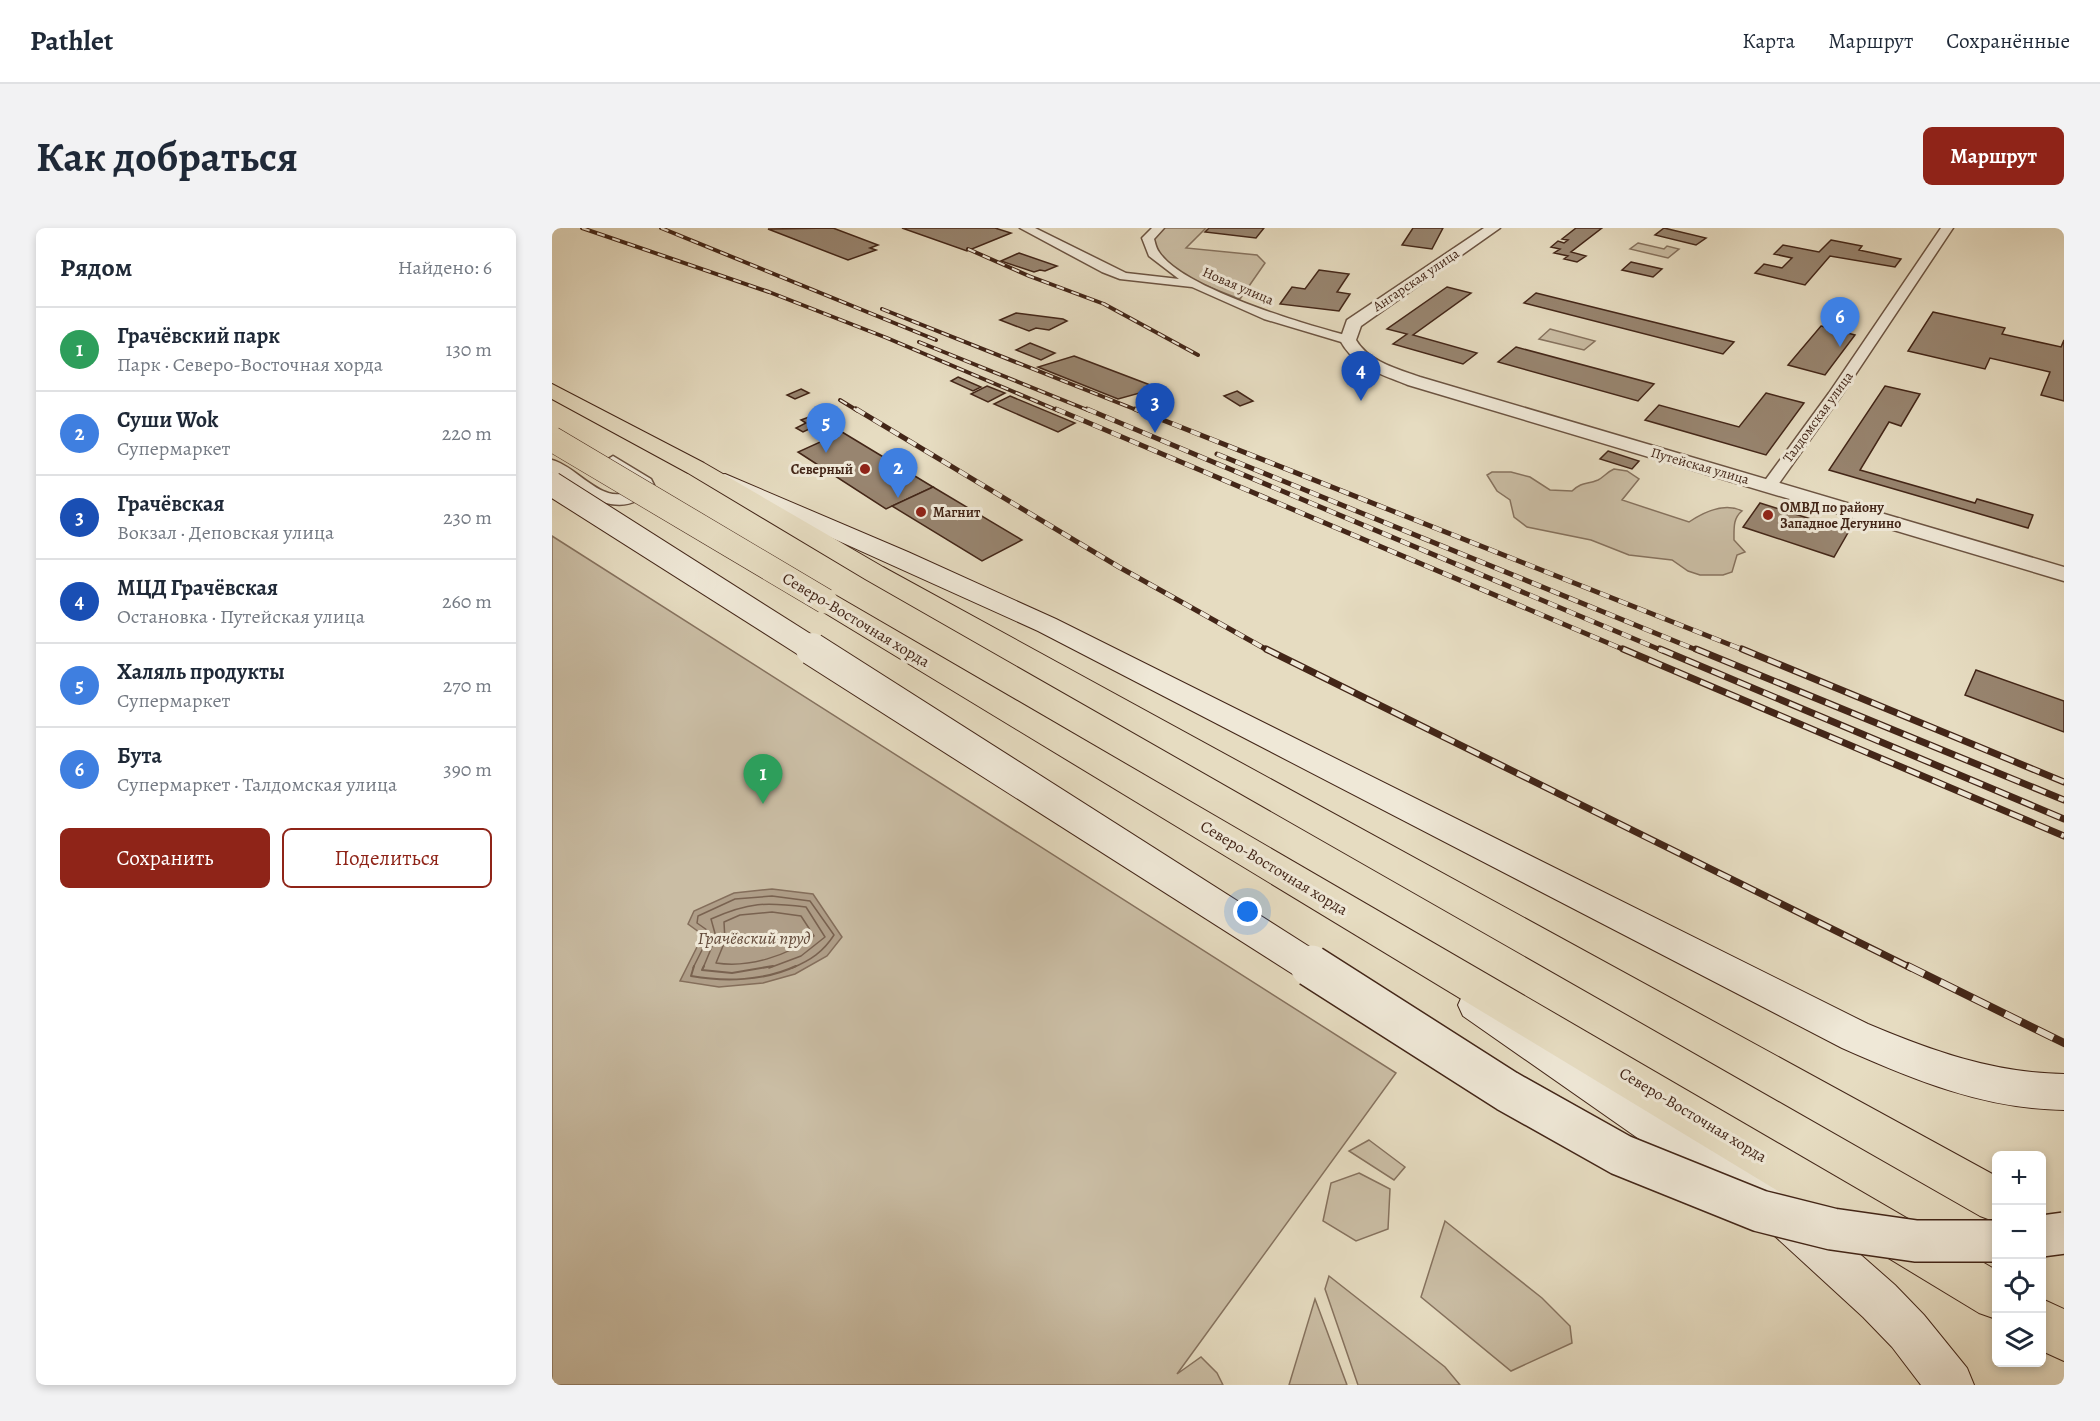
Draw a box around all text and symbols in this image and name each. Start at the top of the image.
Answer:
text: Pathlet [30,22,113,60]
text: Карта [1742,27,1795,55]
text: Маршрут [1828,27,1913,55]
text: Сохранённые [1946,27,2070,55]
button: Маршрут [1923,127,2064,185]
text: Как добраться [36,128,298,185]
street label: Ангарская улица [1368,244,1463,317]
text: Рядом [60,250,132,285]
text: Найдено: 6 [398,254,492,281]
street label: Новая улица [1199,262,1277,310]
pin: 6 [1820,298,1860,347]
text: Грачёвский парк [117,321,280,351]
text: 1 [76,336,83,363]
text: 130 m [446,336,492,363]
text: Парк · Северо-Восточная хорда [117,351,383,378]
pin: 4 [1342,352,1380,401]
street label: Талдомская улица [1778,367,1858,466]
pin: 3 [1136,384,1174,433]
pin: 5 [806,404,846,453]
text: Суши Wok [117,405,218,435]
text: 2 [75,420,84,447]
text: 220 m [442,420,492,447]
text: Супермаркет [117,435,231,462]
street label: Путейская улица [1649,443,1752,489]
pin: 2 [878,448,918,498]
place label: Северный [791,460,853,479]
marker: Северный [858,462,872,476]
text: Грачёвская [117,489,225,519]
place label: ОМВД по району Западное Дегунино [1780,498,1901,533]
place label: Магнит [933,503,981,522]
text: 3 [75,504,84,531]
text: 230 m [443,504,492,531]
marker: Магнит [914,505,928,519]
marker: ОМВД по району Западное Дегунино [1761,508,1775,522]
text: Вокзал · Деповская улица [117,519,334,546]
street label: Северо-Восточная хорда [778,567,934,673]
text: МЦД Грачёвская [117,573,278,603]
text: 4 [75,588,84,615]
text: 260 m [442,588,492,615]
text: Остановка · Путейская улица [117,603,365,630]
text: Халяль продукты [117,657,285,687]
text: 5 [75,672,84,699]
text: 270 m [443,672,492,699]
text: Супермаркет [117,687,231,714]
text: Бута [117,741,162,771]
pin: 1 [744,754,782,804]
text: 6 [75,756,84,783]
text: 390 m [443,756,492,783]
text: Супермаркет · Талдомская улица [117,771,397,798]
street label: Северо-Восточная хорда [1196,815,1352,921]
button: Сохранить [60,828,270,888]
button: Поделиться [282,828,492,888]
your location [1233,897,1262,926]
water label: Грачёвский пруд [697,926,811,950]
street label: Северо-Восточная хорда [1615,1062,1771,1168]
map controls [1992,1151,2046,1367]
button: + [1992,1151,2046,1205]
button: − [1992,1205,2046,1259]
button: locate [1992,1259,2046,1313]
button: layers [1992,1313,2046,1367]

